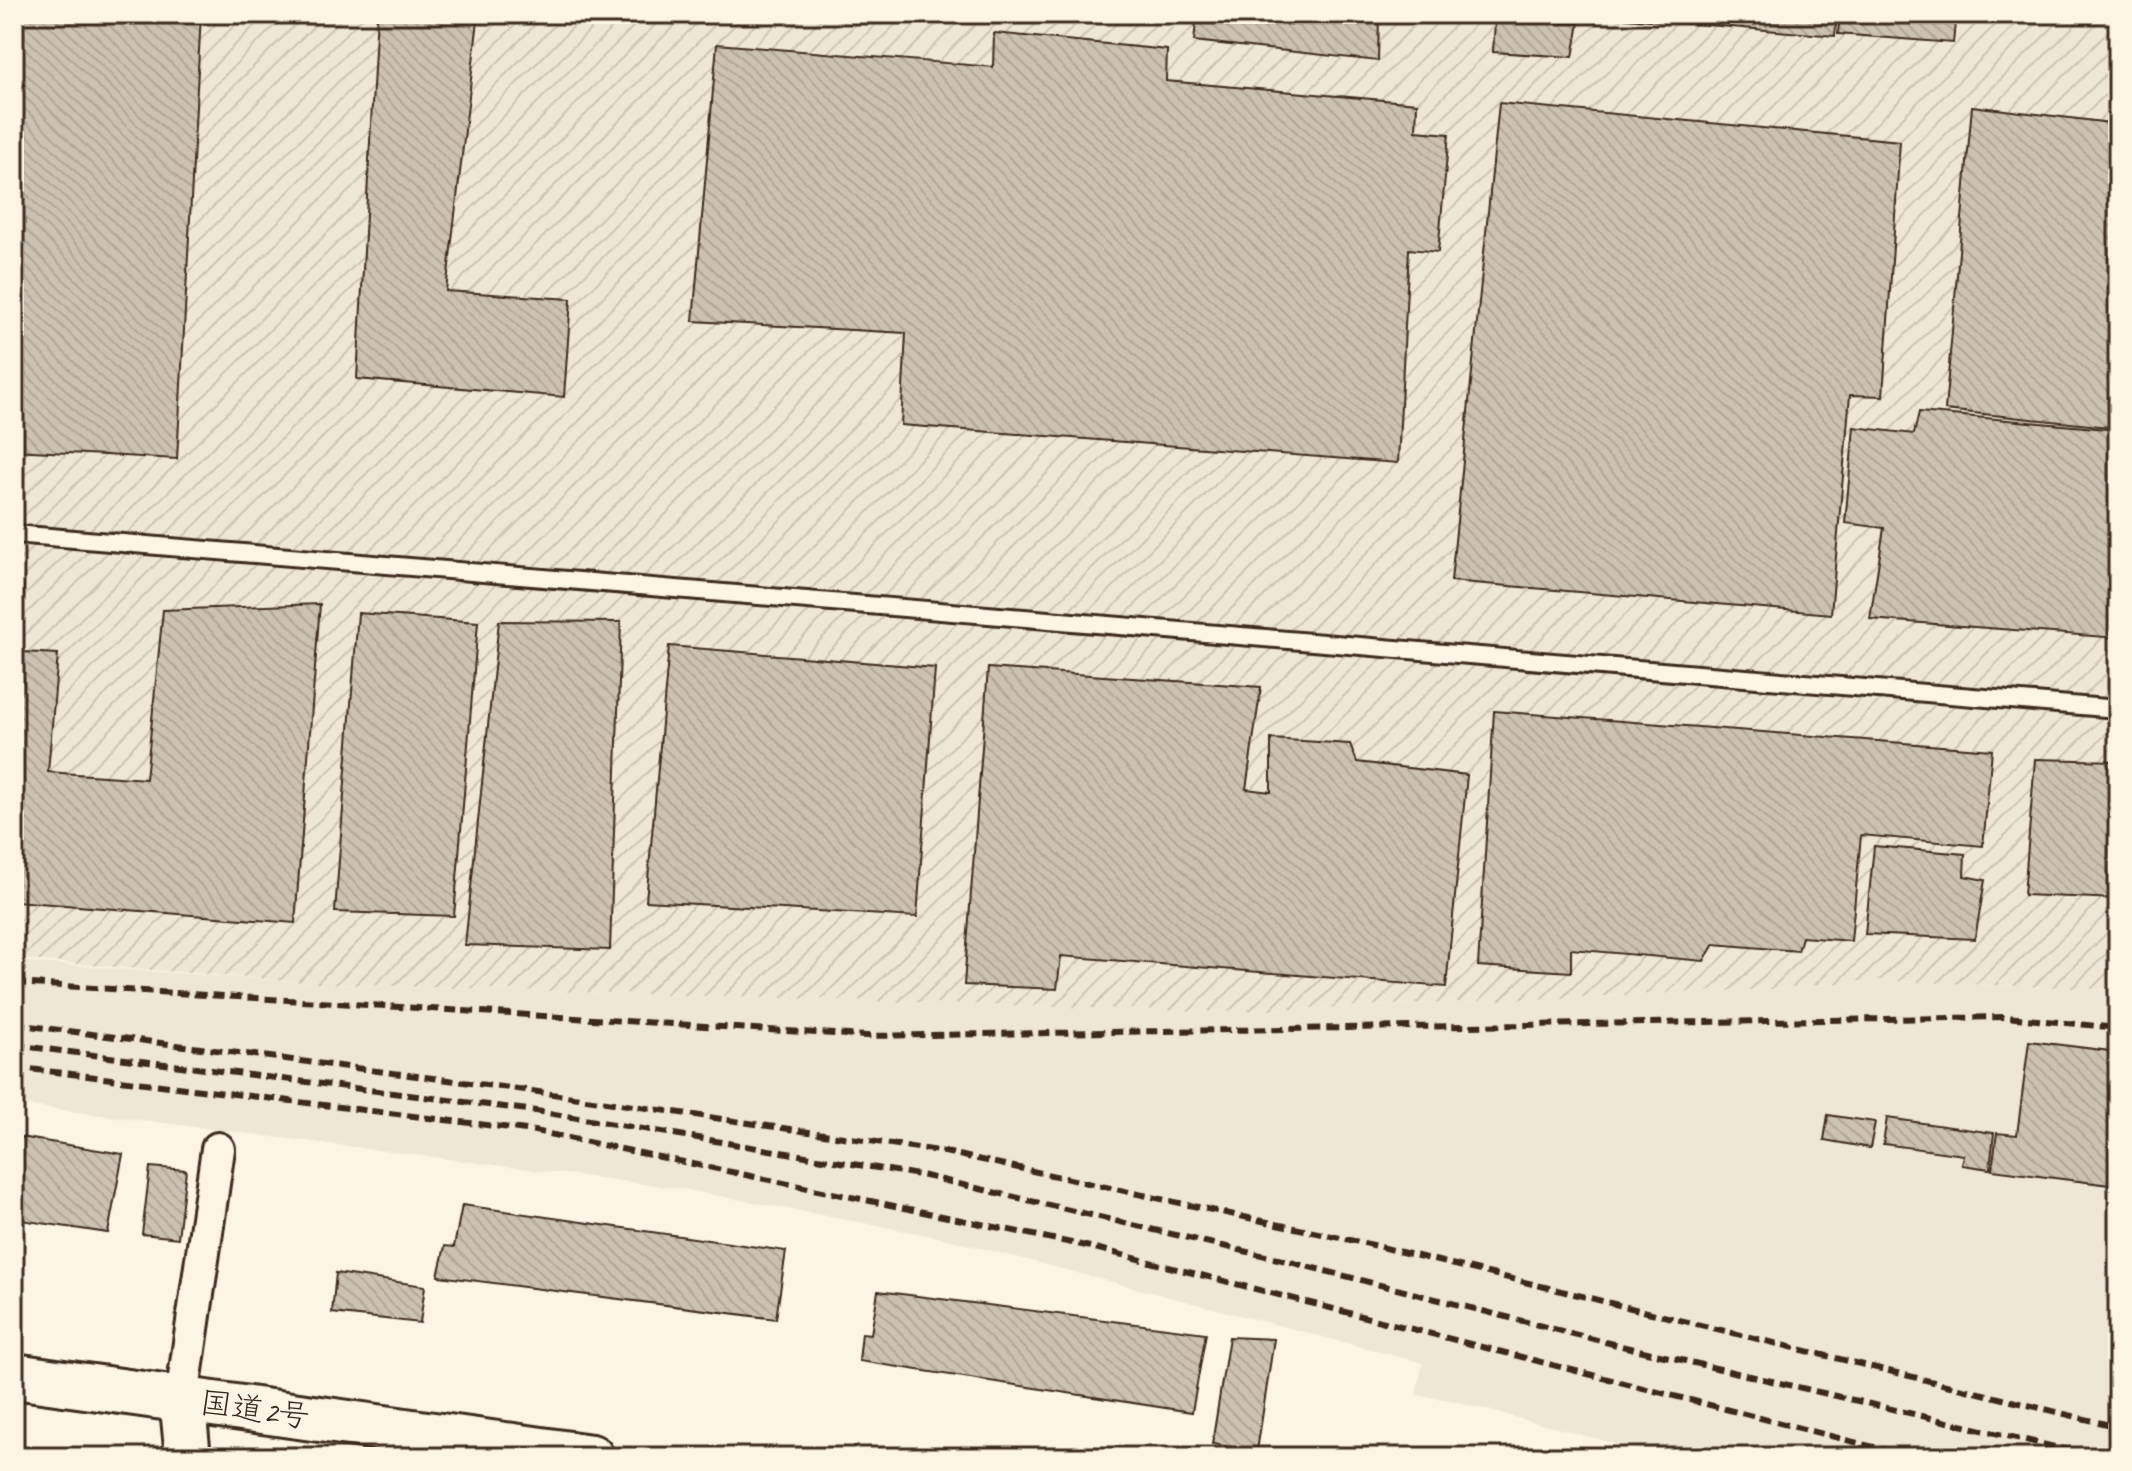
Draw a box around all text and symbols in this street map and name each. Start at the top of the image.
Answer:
street label: 国道2号 [197,1382,312,1437]

